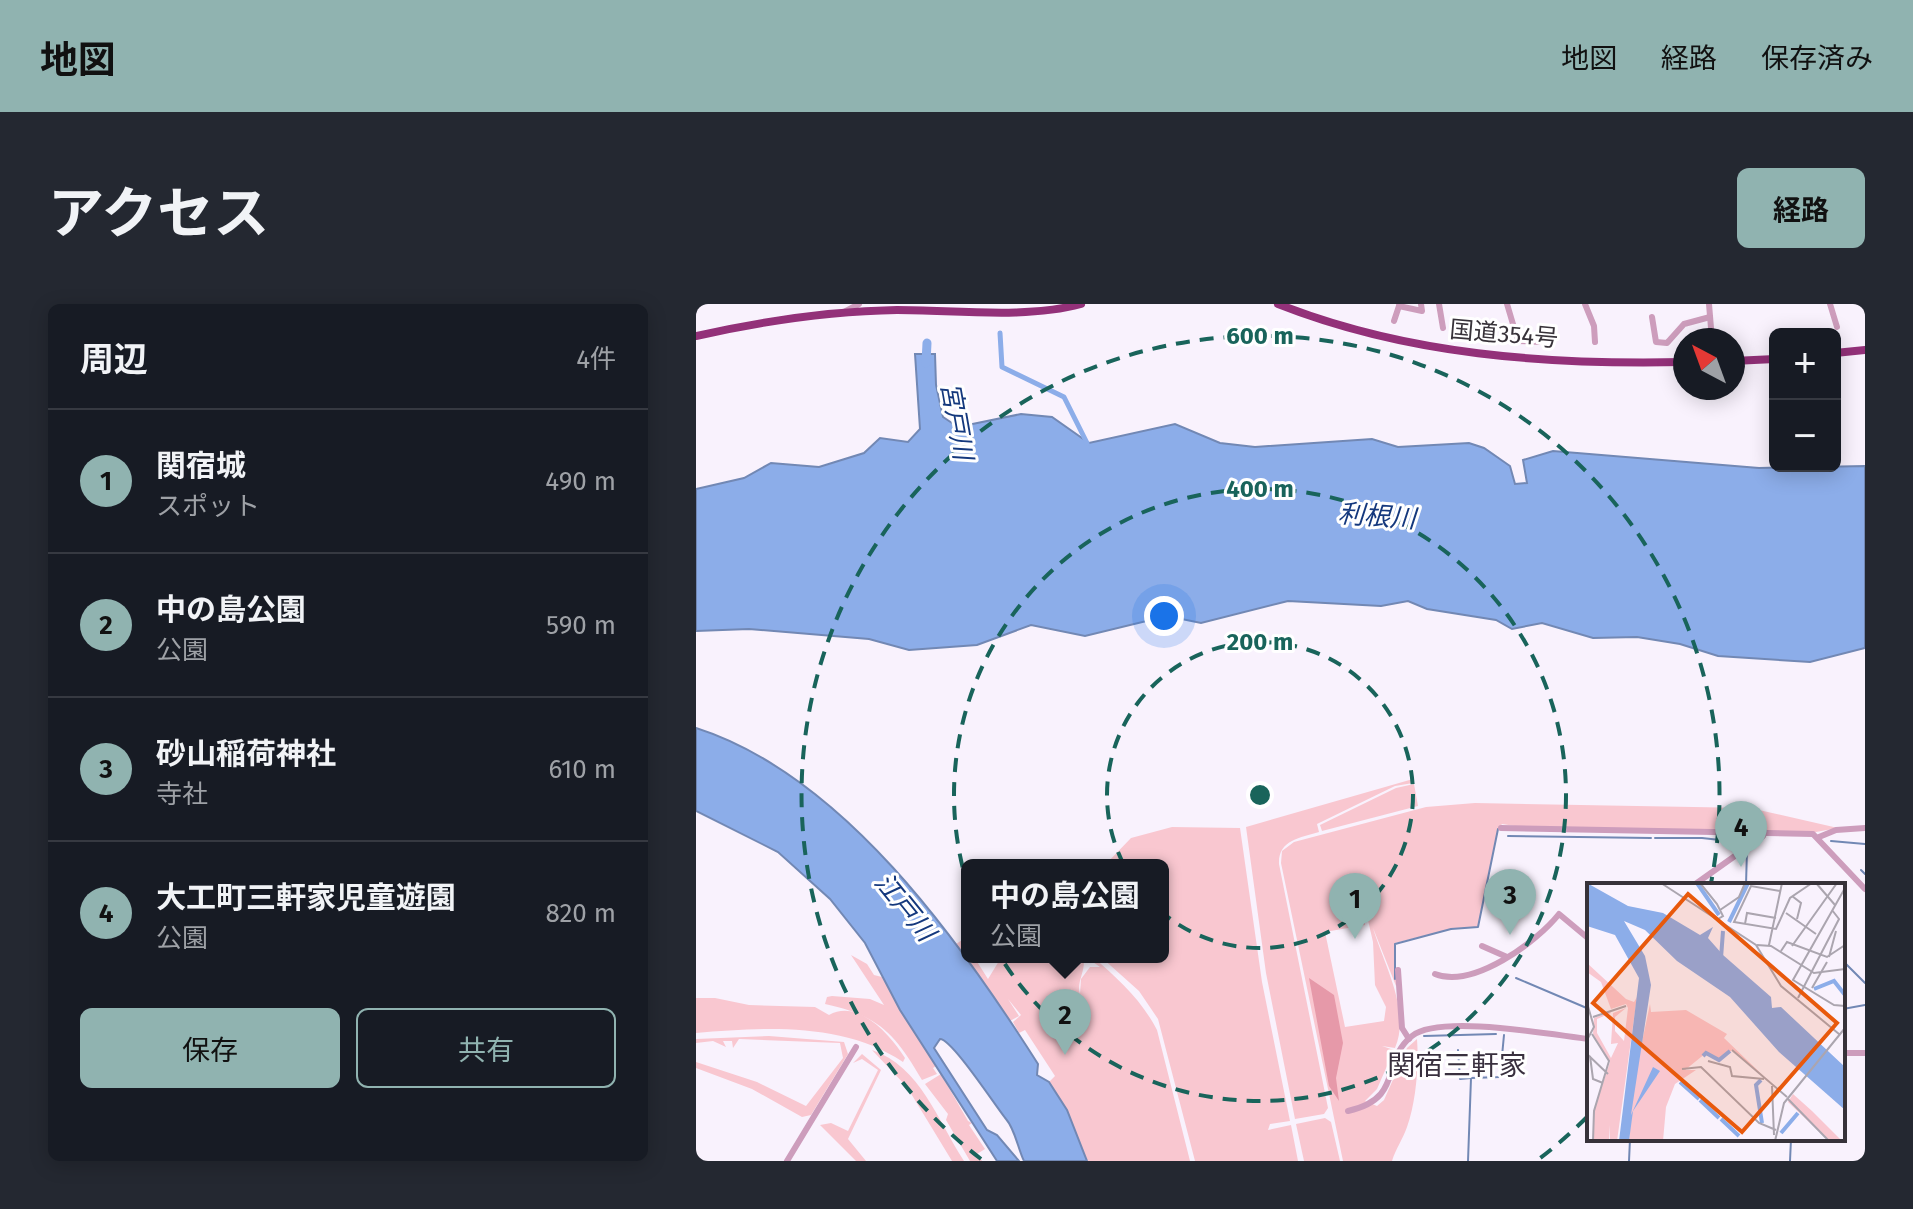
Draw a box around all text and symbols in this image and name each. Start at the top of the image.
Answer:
text: 地図 [40,37,116,83]
text: 地図 [1561,42,1617,75]
text: 経路 [1661,42,1717,75]
text: 保存済み [1761,42,1873,75]
button: 経路 [1737,168,1865,248]
text: アクセス [48,181,269,248]
street label: 国道354号 [1449,315,1559,353]
text: 600 m [1226,322,1294,350]
north arrow [1673,328,1745,400]
map controls [1769,328,1841,472]
button: + [1769,328,1841,400]
text: 周辺 [80,339,148,380]
text: 4件 [576,344,616,375]
water label: 宮戸川 [934,380,979,465]
button: − [1769,400,1841,472]
text: 関宿城 [156,448,246,484]
text: 1 [100,466,112,497]
text: 490 m [545,466,616,497]
text: 400 m [1226,475,1294,503]
text: スポット [156,491,260,522]
water label: 利根川 [1337,498,1420,535]
text: 中の島公園 [156,592,306,628]
your location [1144,596,1184,636]
text: 2 [99,610,113,641]
text: 590 m [546,610,616,641]
text: 200 m [1227,628,1293,656]
text: 公園 [156,635,208,666]
text: 砂山稲荷神社 [156,736,336,772]
text: 3 [99,754,113,785]
text: 610 m [548,754,616,785]
text: 寺社 [156,779,208,810]
centre of rings [1246,781,1274,809]
pin: 4 [1715,801,1767,867]
popup [961,859,1169,963]
water label: 江戸川 [868,867,943,950]
pin: 3 [1484,869,1536,935]
pin: 1 [1329,873,1381,939]
text: 中の島公園 [990,878,1140,914]
text: 大工町三軒家児童遊園 [156,880,456,916]
inset map [1587,883,1845,1141]
text: 4 [99,898,113,929]
text: 820 m [545,898,616,929]
text: 公園 [990,921,1042,952]
text: 公園 [156,923,208,954]
pin: 2 [1039,989,1091,1055]
button: 保存 [80,1008,340,1088]
button: 共有 [356,1008,616,1088]
district label: 関宿三軒家 [1387,1049,1527,1082]

